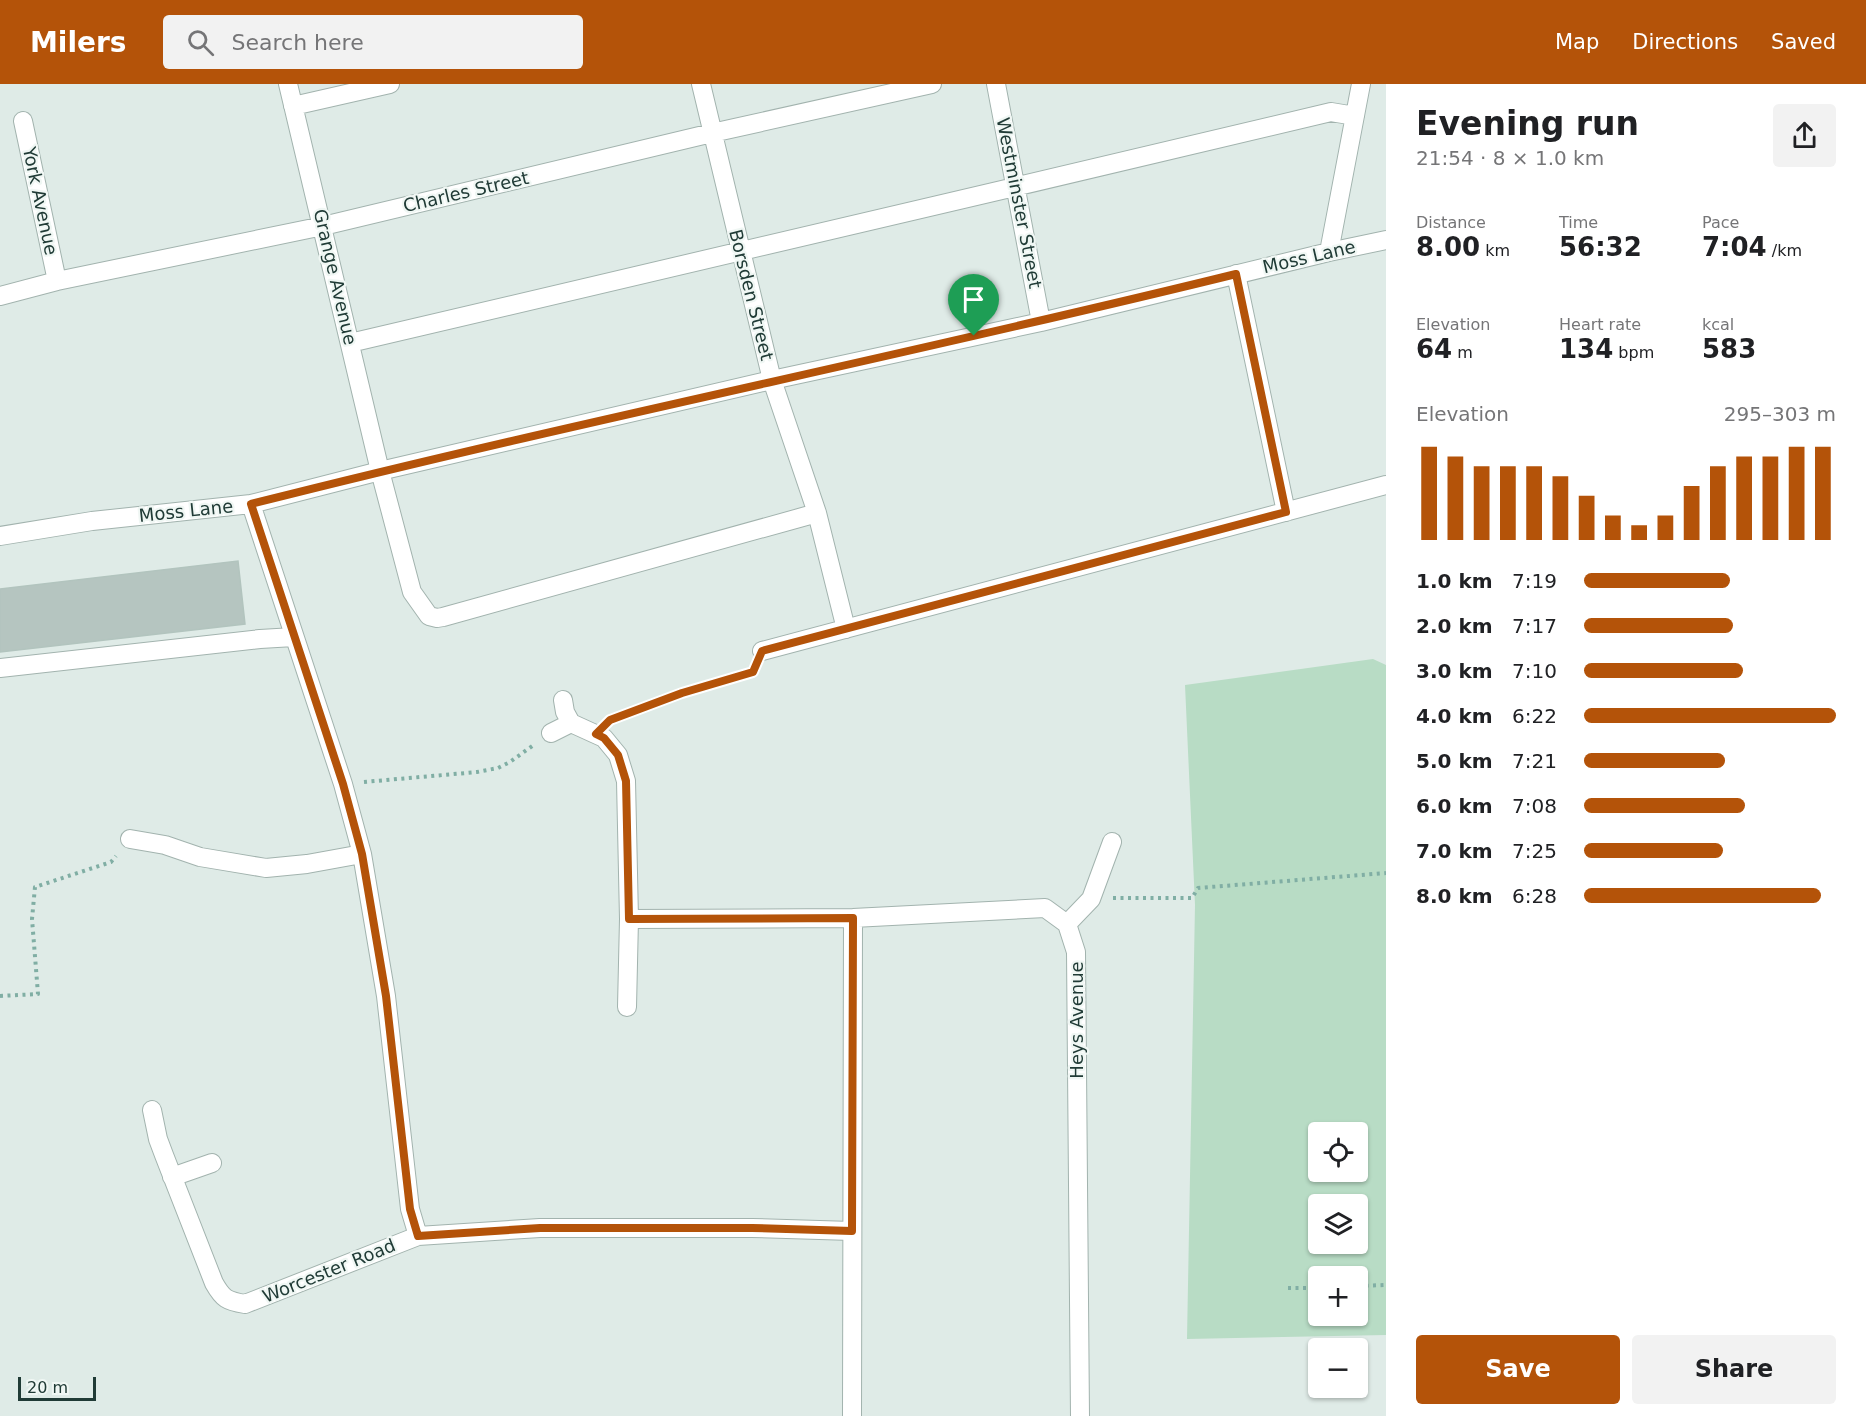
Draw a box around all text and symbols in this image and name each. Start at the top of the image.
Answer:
search box [163,15,583,69]
text: Milers [30,26,127,59]
icon: search [184,26,217,59]
text: Search here [232,30,364,55]
text: Map [1555,30,1599,54]
text: Directions [1632,30,1738,54]
text: Saved [1771,30,1836,54]
text: Evening run [1416,104,1639,143]
button: share [1773,104,1836,167]
street label: Westminster Street [993,116,1046,290]
street label: York Avenue [19,144,62,257]
text: 21:54 · 8 × 1.0 km [1416,146,1604,170]
street label: Charles Street [401,167,531,216]
street label: Grange Avenue [310,207,361,347]
text: Distance [1416,213,1486,232]
text: Time [1559,213,1598,232]
text: Pace [1702,213,1739,232]
street label: Borsden Street [725,227,778,363]
text: 8.00 [1416,232,1480,262]
text: 56:32 [1559,232,1642,262]
text: 7:04 [1702,232,1767,262]
street label: Moss Lane [1260,236,1357,277]
text: km [1480,241,1510,260]
text: /km [1767,241,1802,260]
pin [948,274,999,336]
icon: arrive [957,283,990,316]
text: Elevation [1416,315,1490,334]
text: Heart rate [1559,315,1641,334]
text: kcal [1702,315,1734,334]
text: 64 [1416,334,1452,364]
text: 134 [1559,334,1613,364]
text: 583 [1702,334,1756,364]
text: m [1452,343,1473,362]
text: bpm [1613,343,1654,362]
text: Elevation [1416,402,1509,426]
text: 295–303 m [1724,402,1836,426]
street label: Moss Lane [138,495,234,526]
text: 1.0 km [1416,569,1493,593]
text: 7:19 [1512,569,1557,593]
text: 2.0 km [1416,614,1493,638]
text: 7:17 [1512,614,1557,638]
text: 3.0 km [1416,659,1493,683]
text: 7:10 [1512,659,1557,683]
text: 4.0 km [1416,704,1493,728]
text: 6:22 [1512,704,1557,728]
text: 5.0 km [1416,749,1493,773]
text: 7:21 [1512,749,1557,773]
text: 6.0 km [1416,794,1493,818]
text: 7:08 [1512,794,1557,818]
text: 7.0 km [1416,839,1493,863]
text: 7:25 [1512,839,1557,863]
text: 8.0 km [1416,884,1493,908]
text: 6:28 [1512,884,1557,908]
street label: Heys Avenue [1066,961,1087,1079]
map controls [1308,1122,1368,1398]
button: locate [1308,1122,1368,1182]
button: layers [1308,1194,1368,1254]
street label: Worcester Road [259,1234,398,1307]
button: + [1308,1266,1368,1326]
button: Save [1416,1335,1620,1404]
button: Share [1632,1335,1836,1404]
button: − [1308,1338,1368,1398]
scale bar [18,1374,96,1402]
text: 20 m [27,1378,68,1397]

